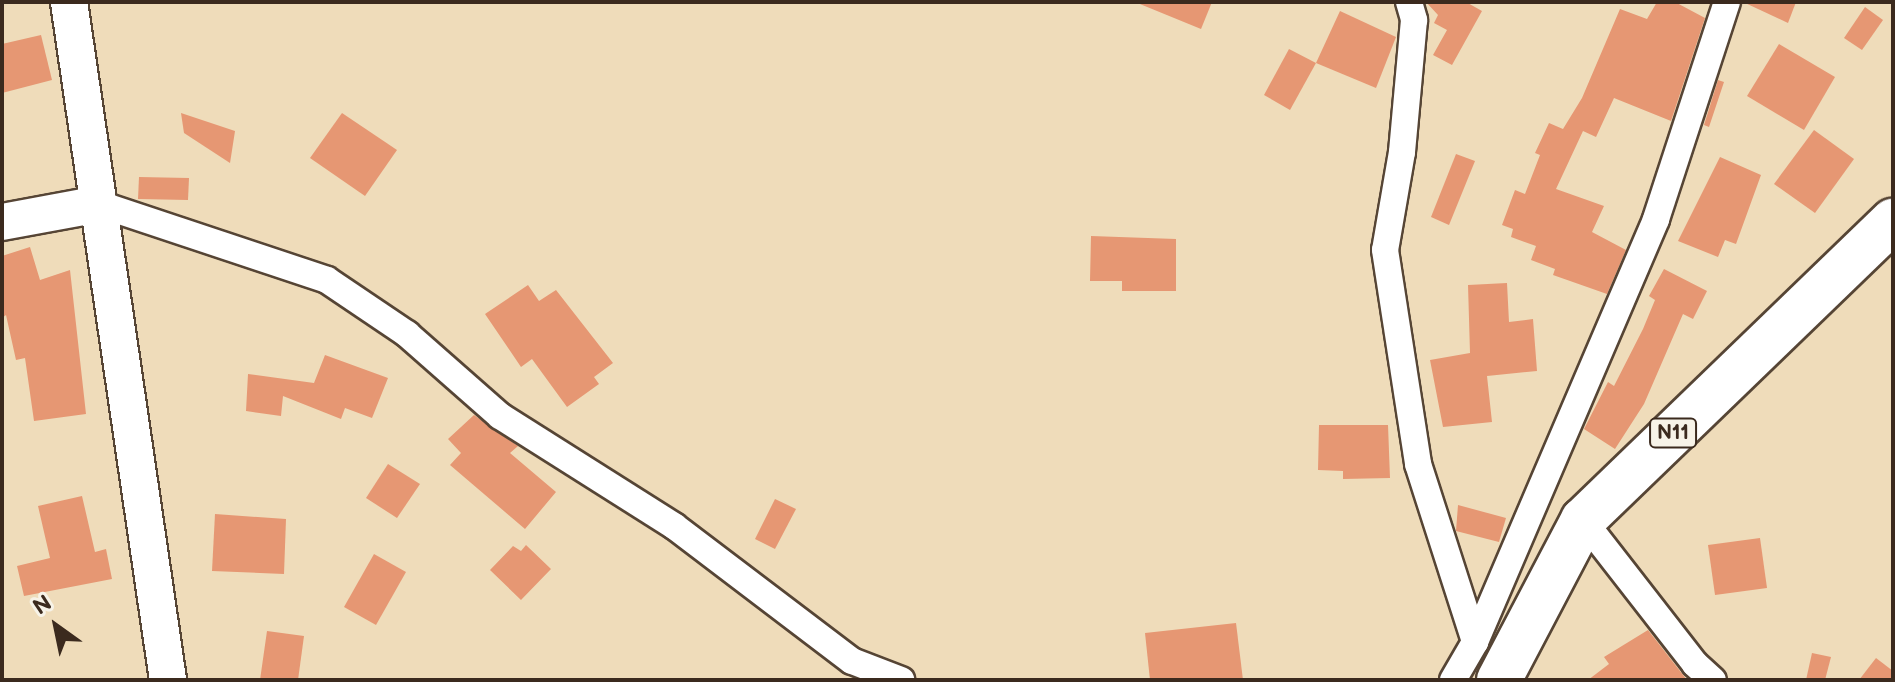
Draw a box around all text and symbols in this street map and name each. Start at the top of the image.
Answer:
road number: N11 [1649,417,1697,449]
north arrow [16,586,96,666]
text: N [28,590,57,621]

